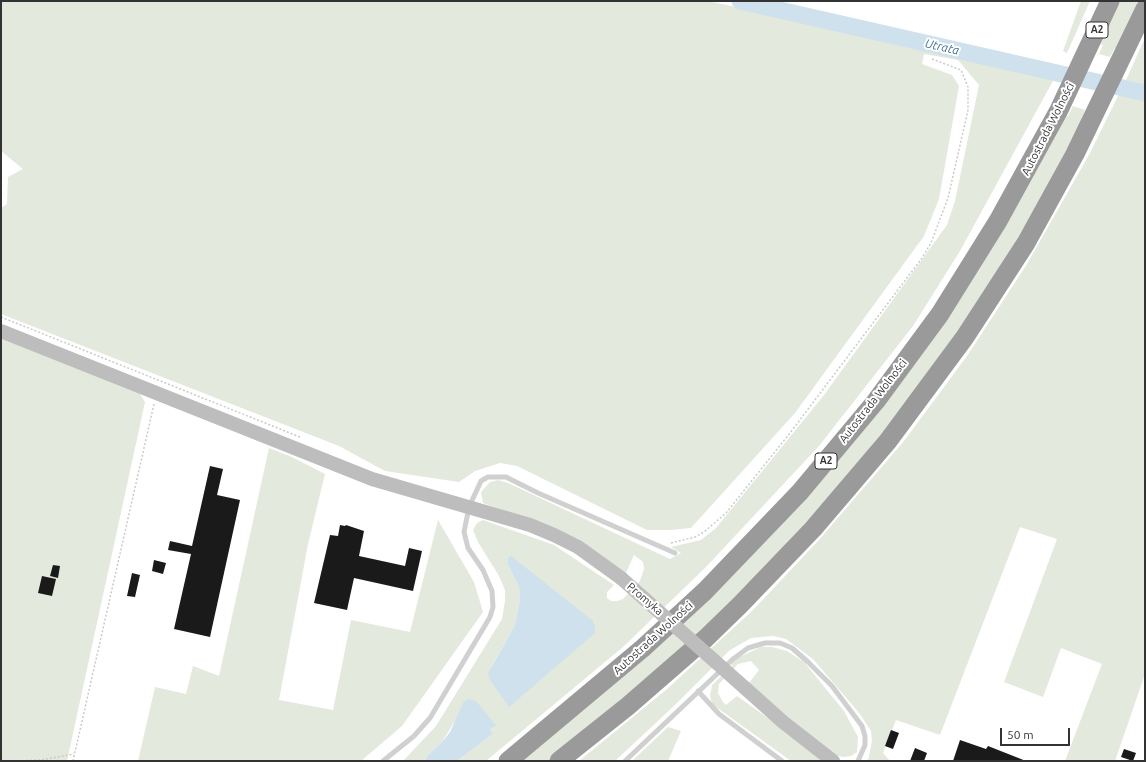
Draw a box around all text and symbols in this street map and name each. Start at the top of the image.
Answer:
road number: A2 [1086,22,1108,38]
water label: Utrata [923,36,961,58]
street label: Autostrada Wolności [1019,80,1077,178]
street label: Autostrada Wolności [836,357,910,445]
road number: A2 [815,453,837,469]
street label: Promyka [624,580,666,618]
street label: Autostrada Wolności [611,599,695,677]
scale bar [1002,720,1072,746]
text: 50 m [1007,728,1034,741]

